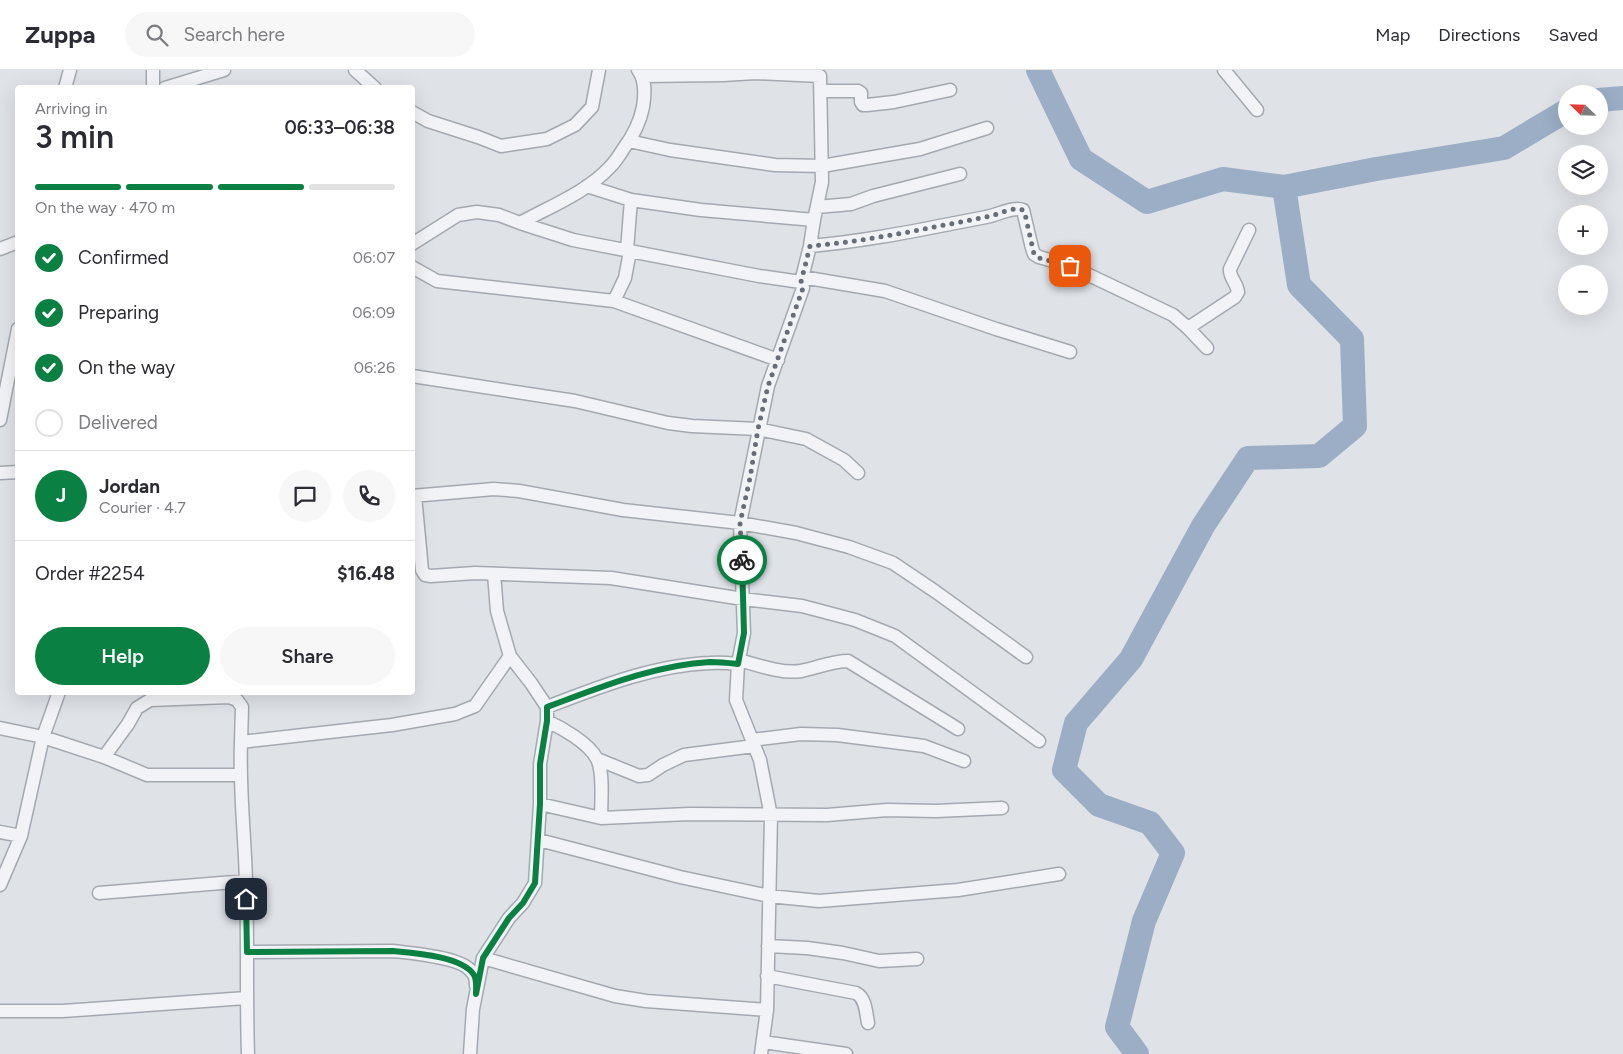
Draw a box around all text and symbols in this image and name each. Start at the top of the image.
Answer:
search box [125,12,475,57]
text: Zuppa [25,20,95,49]
icon: search [143,21,171,49]
text: Search here [183,23,285,46]
text: Map [1375,24,1410,46]
text: Directions [1438,24,1520,46]
text: Saved [1548,24,1598,46]
north arrow [1558,85,1608,135]
map controls [1558,85,1608,315]
text: Arriving in [35,99,107,118]
text: 06:33–06:38 [284,116,395,139]
text: 3 min [35,118,114,156]
button: layers [1558,145,1608,195]
text: On the way · 470 m [35,198,175,217]
button: + [1558,205,1608,255]
icon: check [35,244,63,272]
pin [1049,245,1091,287]
text: Confirmed [78,246,169,269]
text: 06:07 [353,248,395,267]
icon: bag [1056,252,1084,280]
button: − [1558,265,1608,315]
icon: check [35,299,63,327]
text: Preparing [78,301,159,324]
text: 06:09 [352,303,395,322]
icon: check [35,354,63,382]
text: On the way [78,356,175,379]
text: 06:26 [354,358,395,377]
text: Delivered [78,411,158,434]
button: chat [279,470,331,522]
button: phone [343,470,395,522]
text: Jordan [99,475,160,498]
text: J [56,484,66,507]
text: Courier · 4.7 [99,498,186,517]
courier [717,535,767,585]
icon: bike [728,546,756,574]
text: Order #2254 [35,562,145,585]
text: $16.48 [337,562,395,585]
button: Help [35,627,210,685]
button: Share [220,627,395,685]
pin [225,878,267,920]
icon: home [232,885,260,913]

